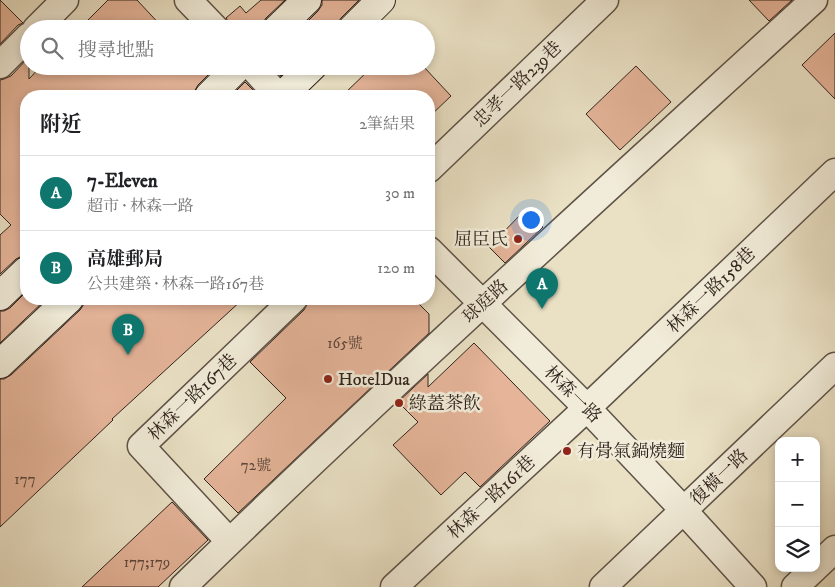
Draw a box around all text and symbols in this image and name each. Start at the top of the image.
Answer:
search box [20,20,435,75]
icon: search [38,34,66,62]
street label: 忠孝一路239巷 [469,37,567,132]
text: 搜尋地點 [78,39,154,62]
text: 附近 [40,112,82,138]
text: 2筆結果 [359,114,415,134]
text: 7-Eleven [87,170,158,193]
text: A [51,183,61,203]
text: 30 m [385,183,415,203]
text: 超市 · 林森一路 [87,196,194,216]
your location [518,207,544,233]
place label: 屈臣氏 [454,229,508,251]
marker: 屈臣氏 [512,233,524,245]
street label: 林森一路158巷 [663,243,760,338]
text: 高雄郵局 [87,248,163,271]
text: B [51,258,61,278]
text: 120 m [377,258,415,278]
pin: A [526,268,558,309]
text: 公共建築 · 林森一路167巷 [87,274,264,294]
street label: 球庭路 [458,275,513,328]
pin: B [112,314,144,355]
house number: 165號 [327,334,363,353]
street label: 林森一路167巷 [144,350,242,446]
street label: 林森一路 [539,361,606,428]
place label: HotelDua [338,369,410,391]
marker: HotelDua [322,373,334,385]
place label: 綠蓋茶飲 [409,393,481,415]
marker: 綠蓋茶飲 [393,397,405,409]
map controls [775,437,820,572]
button: + [775,437,820,482]
place label: 有骨氣鍋燒麵 [577,441,685,463]
marker: 有骨氣鍋燒麵 [561,445,573,457]
street label: 復橫一路 [686,445,753,511]
street label: 林森一路161巷 [443,451,540,544]
house number: 72號 [241,456,271,475]
house number: 177 [14,470,36,489]
button: − [775,482,820,527]
button: layers [775,527,820,572]
house number: 177;179 [124,553,170,572]

